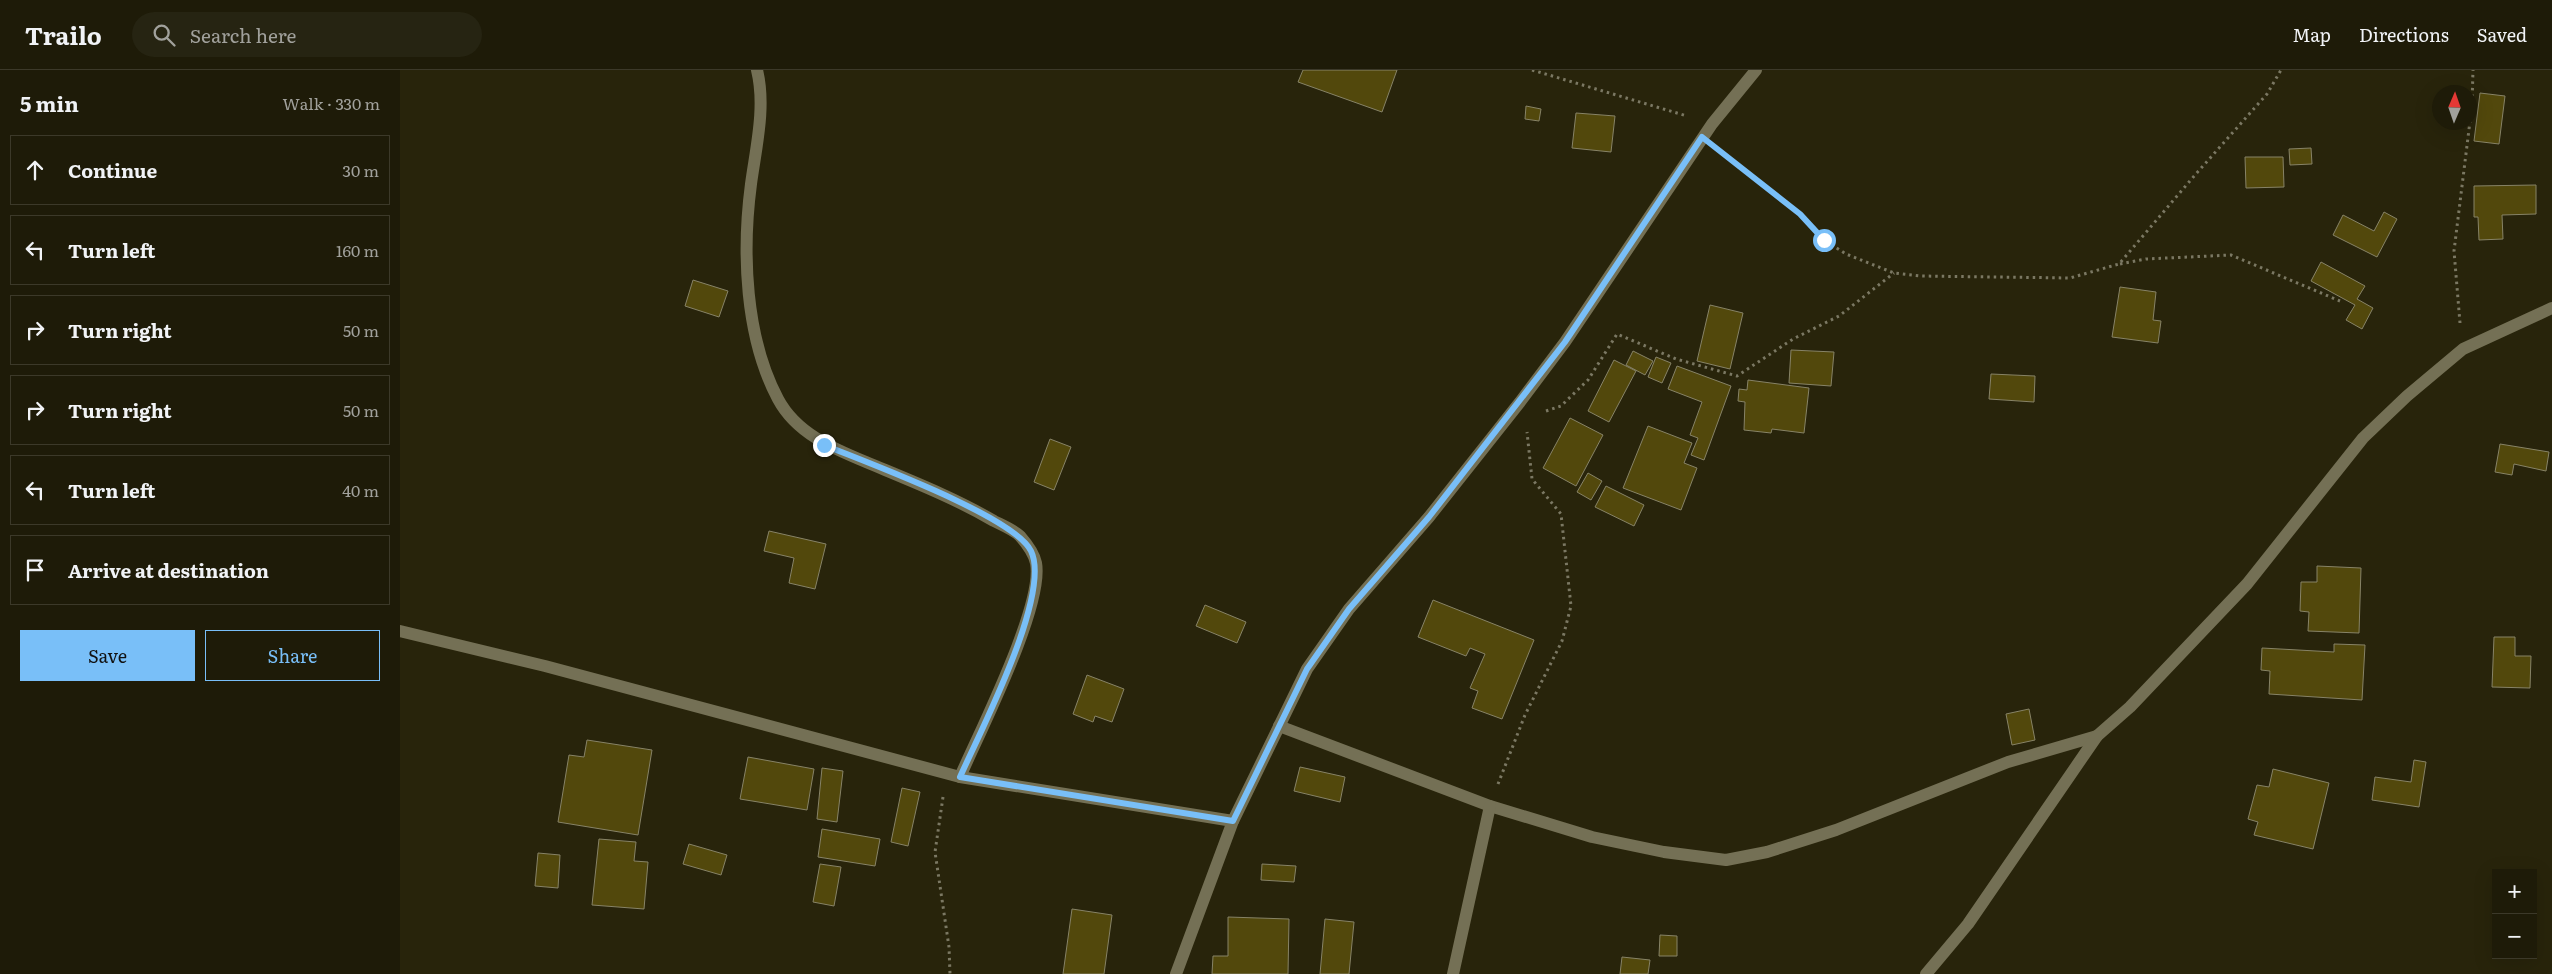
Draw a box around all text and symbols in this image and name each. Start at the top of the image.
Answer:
search box [132,12,482,57]
text: Trailo [25,17,102,52]
icon: search [150,21,178,49]
text: Search here [190,21,296,49]
text: Map [2293,21,2331,48]
text: Directions [2359,21,2449,48]
text: Saved [2477,21,2527,48]
north arrow [2432,85,2477,130]
text: 5 min [20,87,79,118]
text: Walk · 330 m [282,91,380,115]
icon: ahead [21,156,49,184]
text: Continue [68,156,157,184]
text: 30 m [342,158,379,182]
route start [1813,229,1836,252]
icon: left [21,236,49,264]
text: Turn left [68,236,155,264]
text: 160 m [336,238,379,262]
icon: right [21,316,49,344]
text: Turn right [68,316,172,344]
text: 50 m [343,318,379,342]
icon: right [21,396,49,424]
text: Turn right [68,396,172,424]
text: 50 m [343,398,379,422]
route end [813,434,836,457]
icon: left [21,476,49,504]
text: Turn left [68,476,155,504]
text: 40 m [342,478,379,502]
icon: arrive [21,556,49,584]
text: Arrive at destination [68,556,269,584]
button: Save [20,630,195,681]
button: Share [205,630,380,681]
map controls [2492,869,2537,959]
button: + [2492,869,2537,914]
button: − [2492,914,2537,959]

